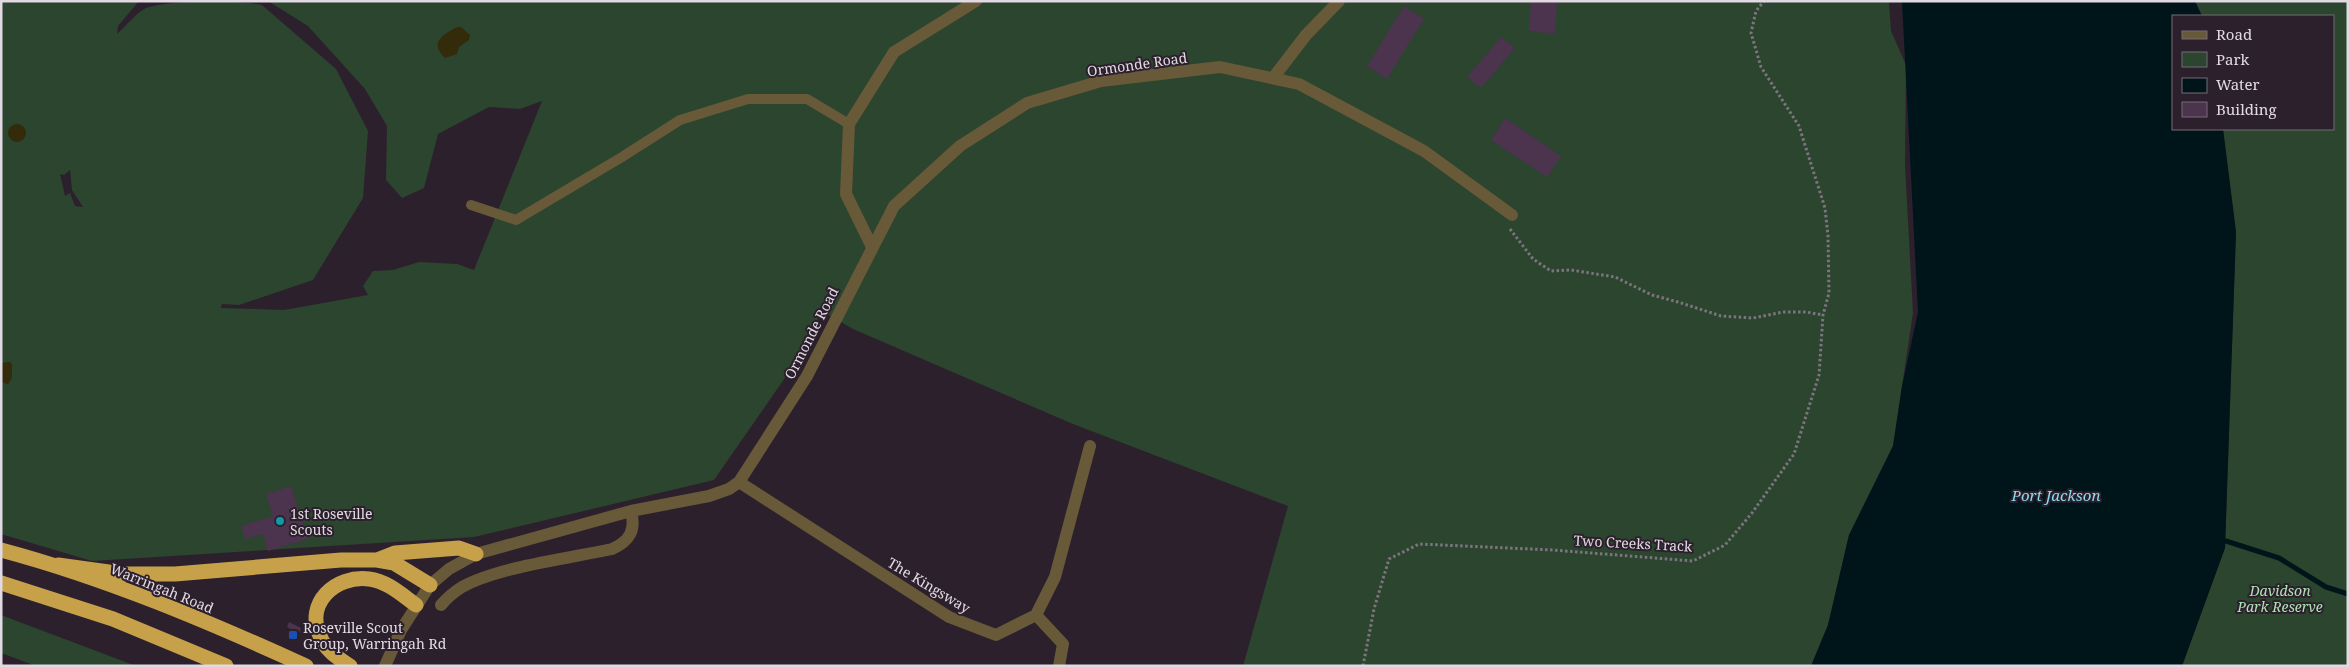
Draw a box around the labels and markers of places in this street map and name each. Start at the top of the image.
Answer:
place label: 1st Roseville Scouts [290,504,373,539]
marker: 1st Roseville Scouts [274,515,286,527]
place label: Roseville Scout Group, Warringah Rd [303,618,447,653]
marker: Roseville Scout Group, Warringah Rd [287,629,299,641]

